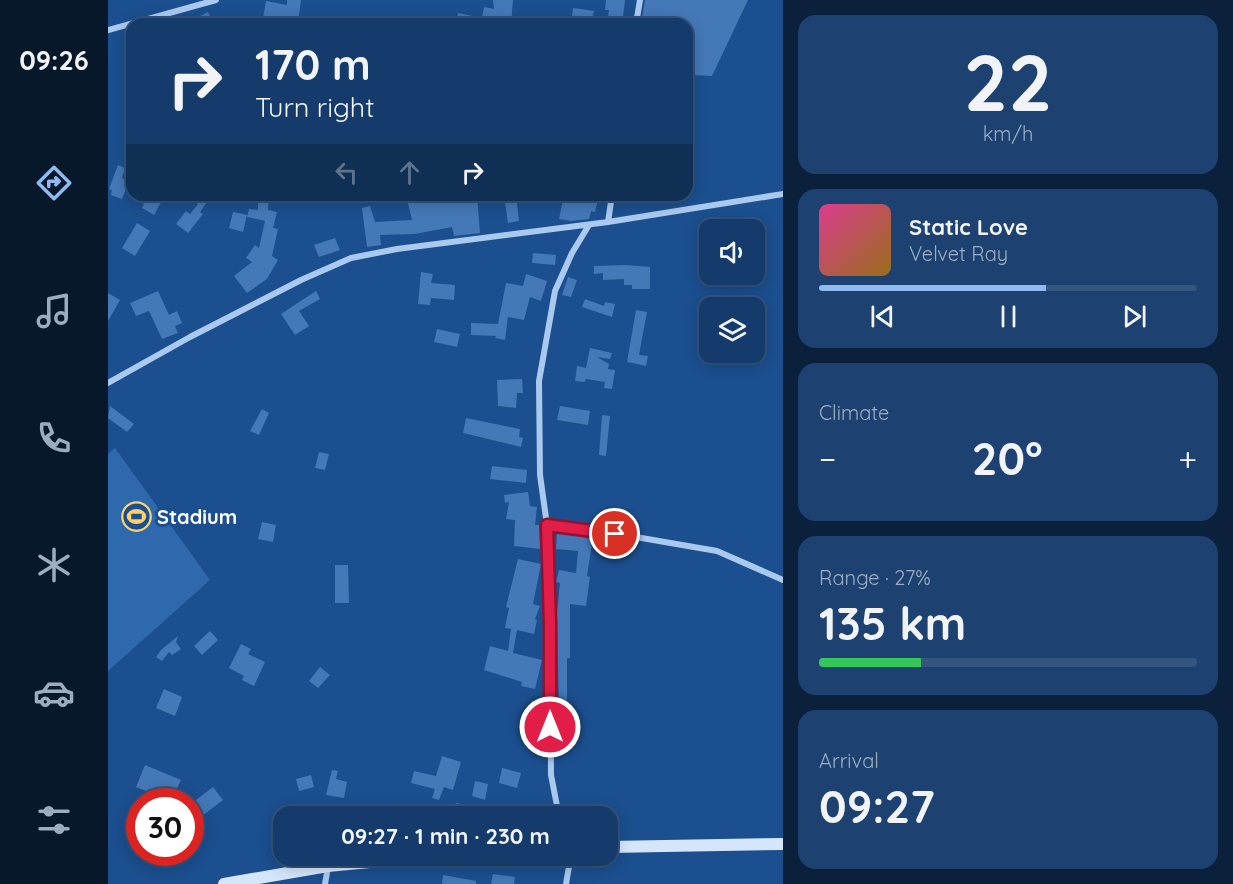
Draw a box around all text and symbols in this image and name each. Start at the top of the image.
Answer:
text: 22 [964,33,1052,131]
text: 170 m [255,38,371,91]
icon: right [156,42,234,120]
text: 09:26 [19,43,89,77]
text: Turn right [255,90,374,124]
text: km/h [983,121,1033,146]
icon: left [330,156,363,189]
icon: ahead [393,156,426,189]
icon: right [456,156,489,189]
icon: directions [33,162,75,204]
text: Static Love [909,213,1028,241]
map controls [699,219,765,363]
button: sound [699,219,765,285]
text: Velvet Ray [909,241,1008,266]
icon: music [33,290,75,332]
button: layers [699,297,765,363]
icon: previous [866,300,899,333]
icon: pause [992,300,1025,333]
icon: next [1118,300,1151,333]
text: Climate [819,400,889,425]
icon: phone [33,417,75,459]
text: 20° [972,430,1043,486]
text: − [819,438,836,479]
text: + [1178,438,1197,479]
sports icon: Stadium [120,501,152,533]
place label: Stadium [157,504,237,529]
pin [589,508,640,559]
icon: arrive [598,517,631,550]
icon: climate [33,544,75,586]
text: Range · 27% [819,565,931,590]
text: 135 km [819,595,966,651]
icon: car [33,672,75,714]
position arrow [518,695,582,759]
text: Arrival [819,748,879,773]
text: 09:27 [819,778,935,834]
speed limit sign: 30 [126,788,204,866]
icon: filters [33,799,75,841]
text: 09:27 · 1 min · 230 m [341,822,550,850]

